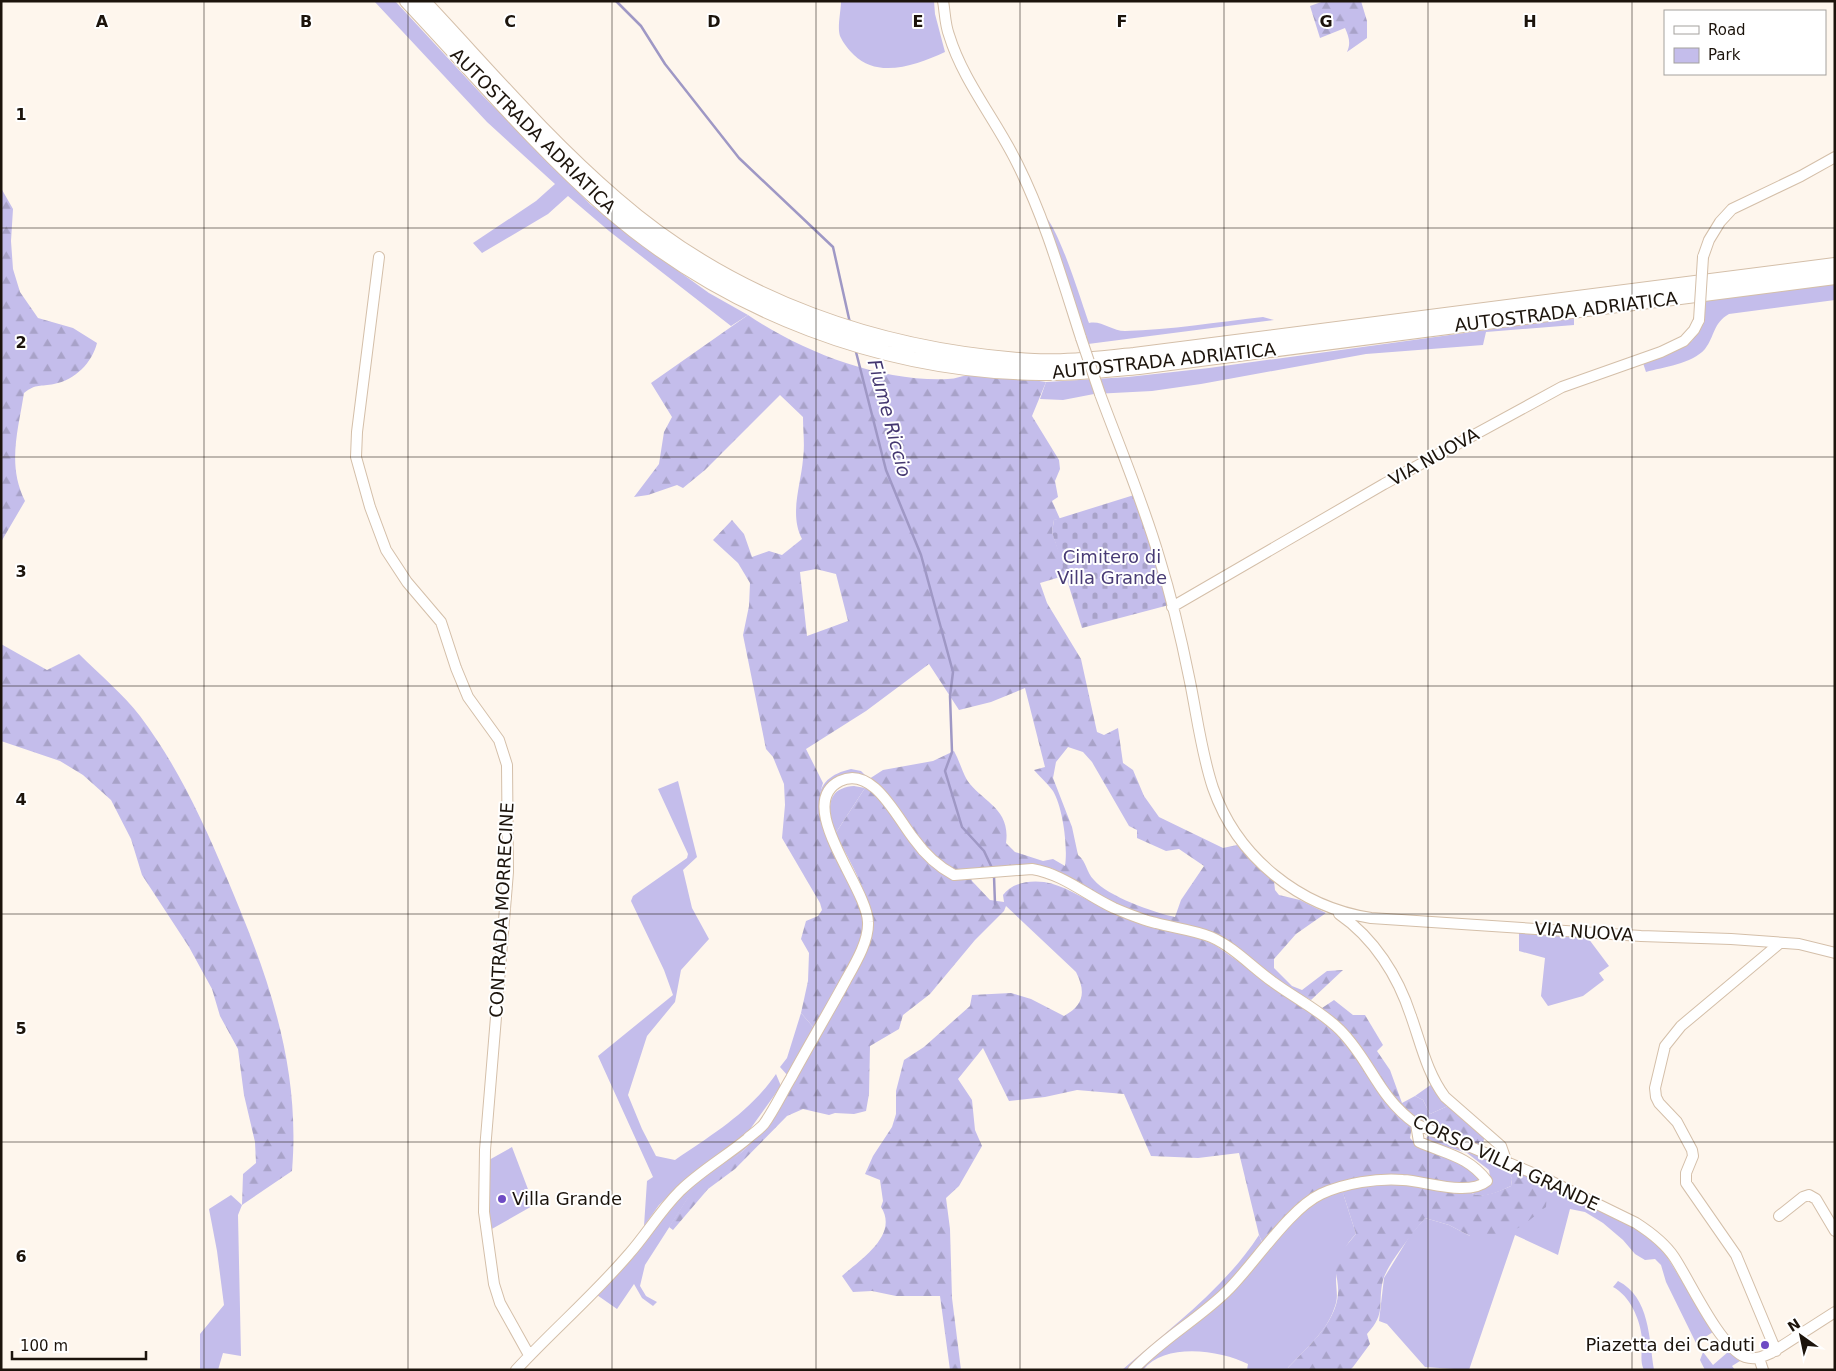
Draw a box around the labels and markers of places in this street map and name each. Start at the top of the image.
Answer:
place label: Villa Grande [512,1188,622,1209]
marker: Villa Grande [496,1193,508,1205]
place label: Piazetta dei Caduti [1585,1334,1755,1355]
marker: Piazetta dei Caduti [1759,1339,1771,1351]

